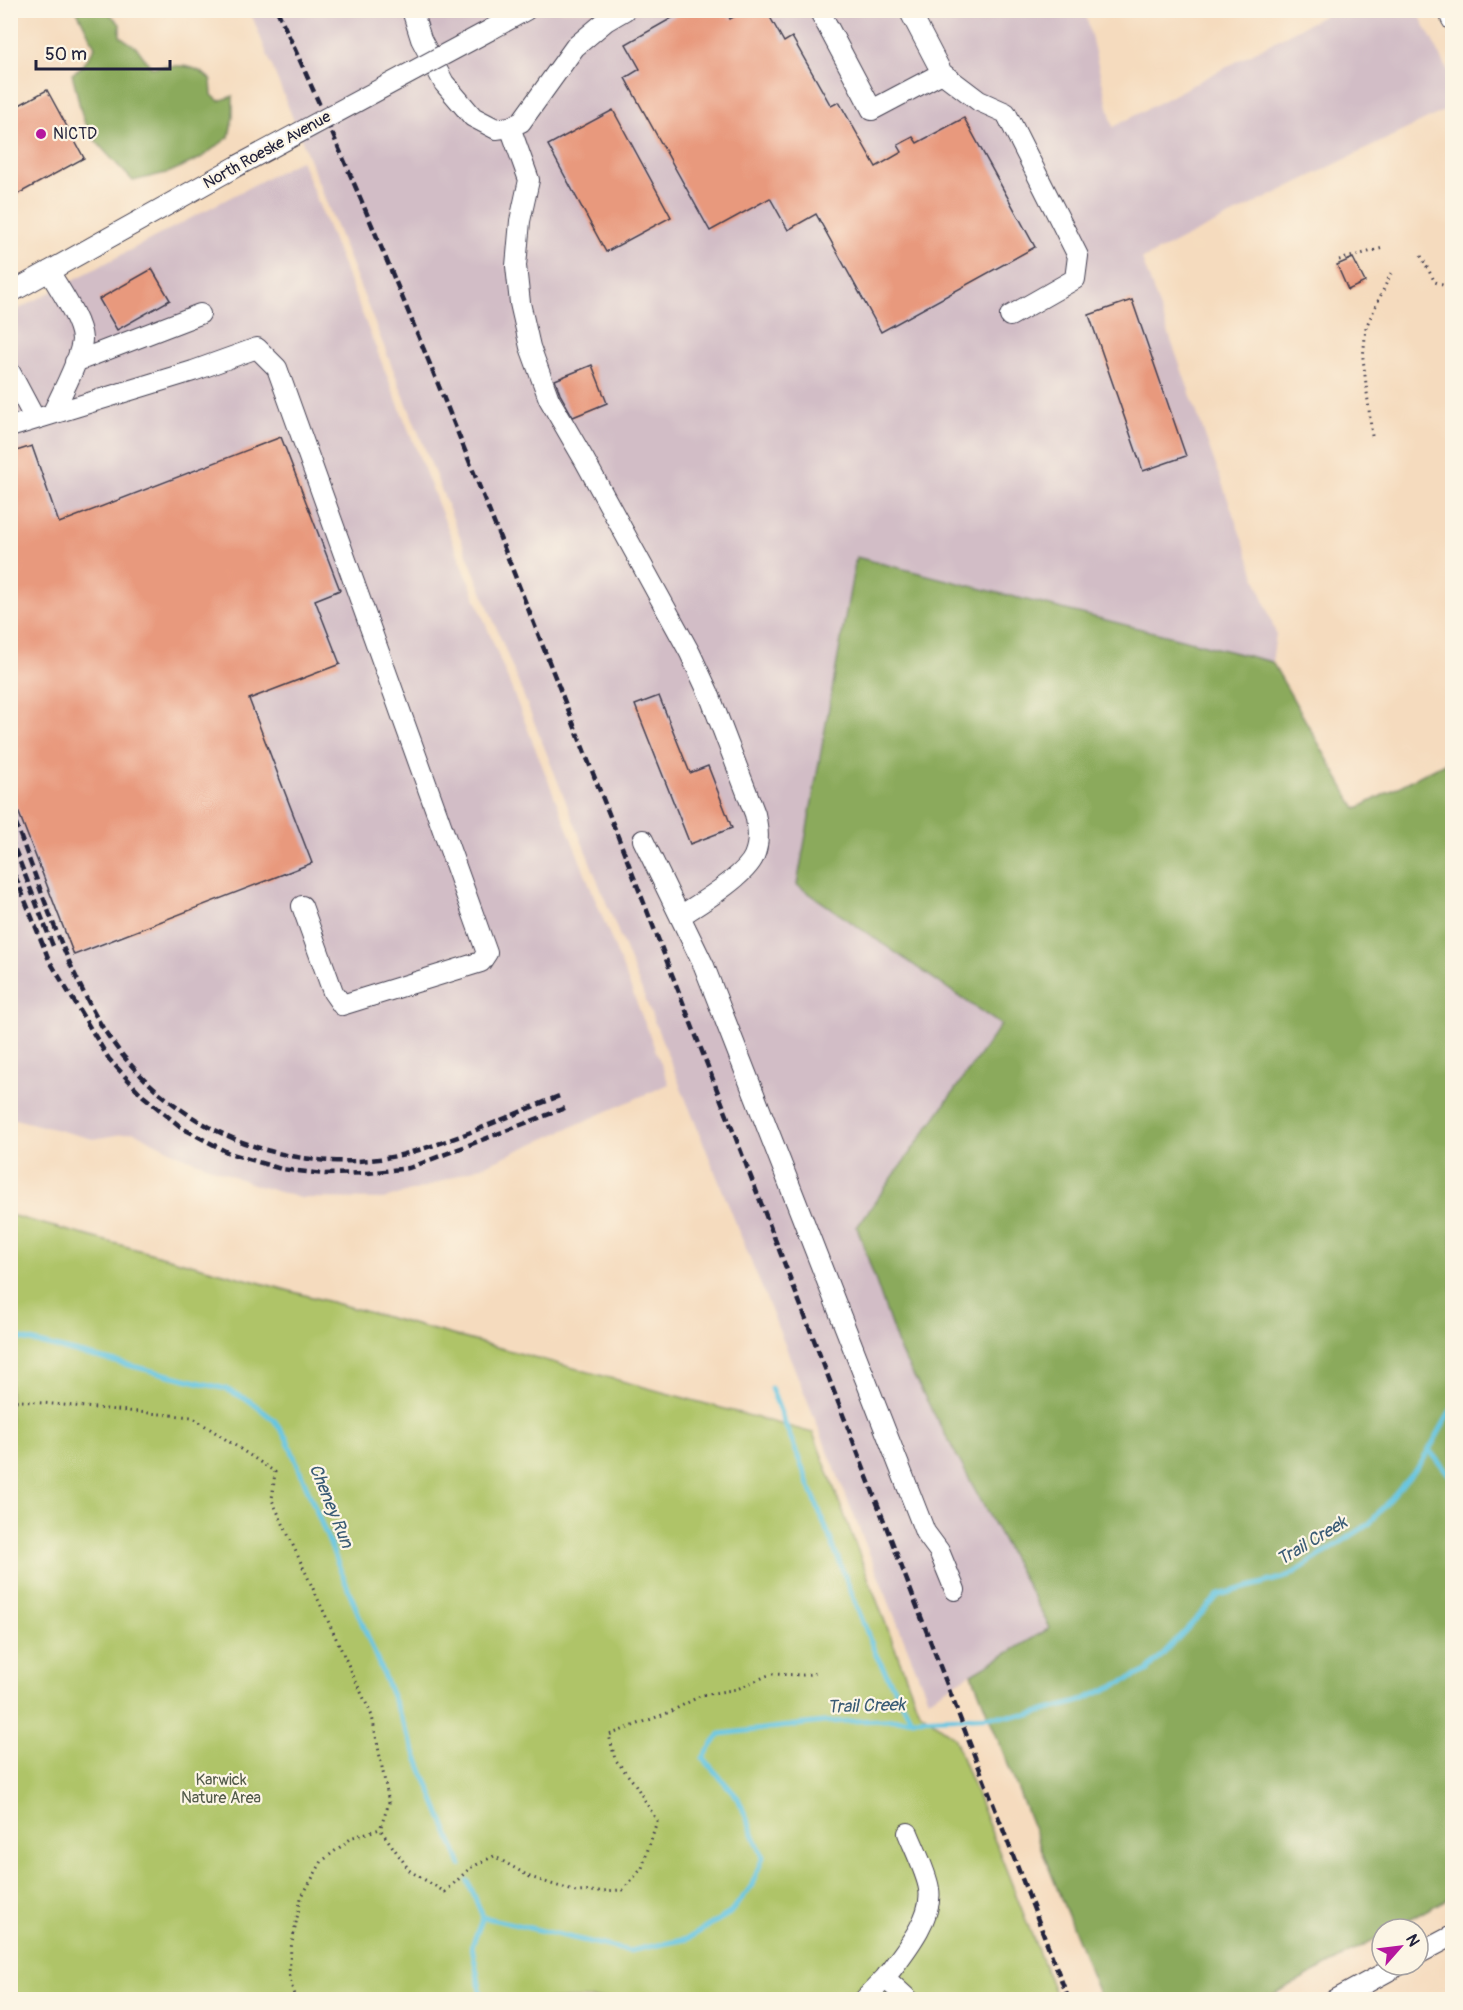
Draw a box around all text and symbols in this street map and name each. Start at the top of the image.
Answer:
scale bar [36,33,170,71]
text: 50 m [45,43,87,66]
street label: North Roeske Avenue [200,107,334,193]
place label: NICTD [53,124,97,144]
marker: NICTD [34,127,48,141]
water label: Cheney Run [304,1461,359,1552]
water label: Trail Creek [1273,1510,1353,1571]
water label: Trail Creek [827,1693,907,1719]
park label: Karwick Nature Area [181,1770,261,1808]
north arrow [1370,1917,1430,1977]
text: N [1401,1931,1424,1950]

